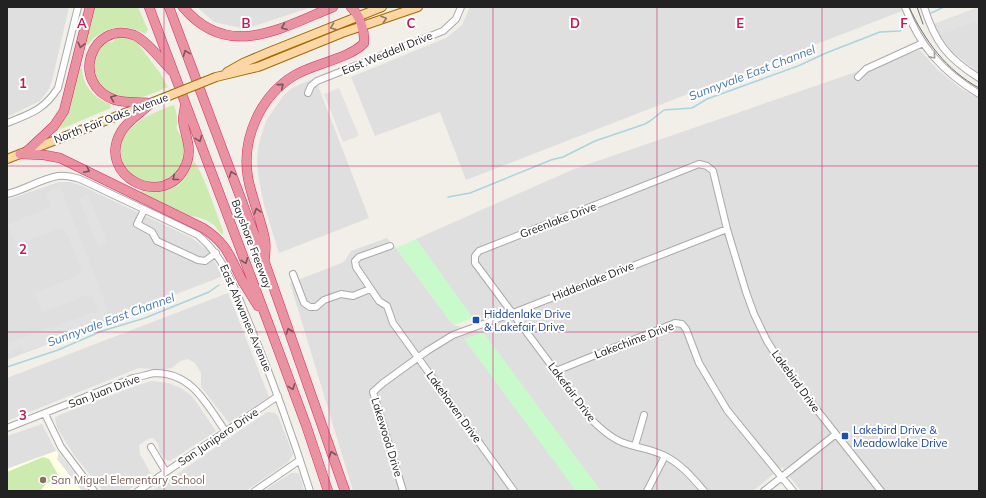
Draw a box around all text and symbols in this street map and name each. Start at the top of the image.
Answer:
text: A [77,15,87,31]
text: B [242,15,251,31]
one-way arrow [380,15,387,24]
text: C [407,15,416,31]
text: D [570,15,580,31]
text: E [736,15,744,31]
text: F [900,15,908,31]
one-way arrow [280,22,287,30]
one-way arrow [329,23,336,31]
street label: East Weddell Drive [340,28,434,78]
water label: Sunnyvale East Channel [687,41,817,104]
one-way arrow [77,42,85,48]
one-way arrow [182,49,190,56]
one-way arrow [929,52,936,59]
text: 1 [19,75,27,91]
one-way arrow [276,84,283,91]
street label: North Fair Oaks Avenue [52,90,170,146]
one-way arrow [109,95,116,103]
one-way arrow [195,136,203,143]
one-way arrow [82,165,90,173]
one-way arrow [228,171,236,178]
one-way arrow [172,174,179,181]
street label: Bayshore Freeway [229,197,276,291]
street label: Greenlake Drive [518,199,598,241]
one-way arrow [253,208,262,215]
text: 2 [19,241,27,257]
one-way arrow [241,257,249,264]
street label: Hiddenlake Drive [550,258,636,304]
street label: East Ahwanee Avenue [217,262,275,374]
water label: Sunnyvale East Channel [45,289,177,350]
place label: Hiddenlake Drive & Lakefair Drive [484,307,571,334]
marker: Hiddenlake Drive & Lakefair Drive [471,315,481,325]
street label: Lakechime Drive [592,318,676,362]
one-way arrow [285,328,294,335]
street label: Lakebird Drive [769,347,823,415]
street label: Lakefair Drive [545,360,599,424]
street label: Lakehaven Drive [423,369,485,445]
street label: San Juan Drive [66,371,142,411]
one-way arrow [288,384,296,391]
street label: Lakewood Drive [368,396,406,478]
street label: San Junipero Drive [175,405,261,469]
text: 3 [19,407,27,423]
place label: Lakebird Drive & Meadowlake Drive [853,423,948,450]
marker: Lakebird Drive & Meadowlake Drive [840,431,850,441]
one-way arrow [328,451,337,458]
place label: San Miguel Elementary School [51,473,205,487]
marker: San Miguel Elementary School [38,475,48,485]

